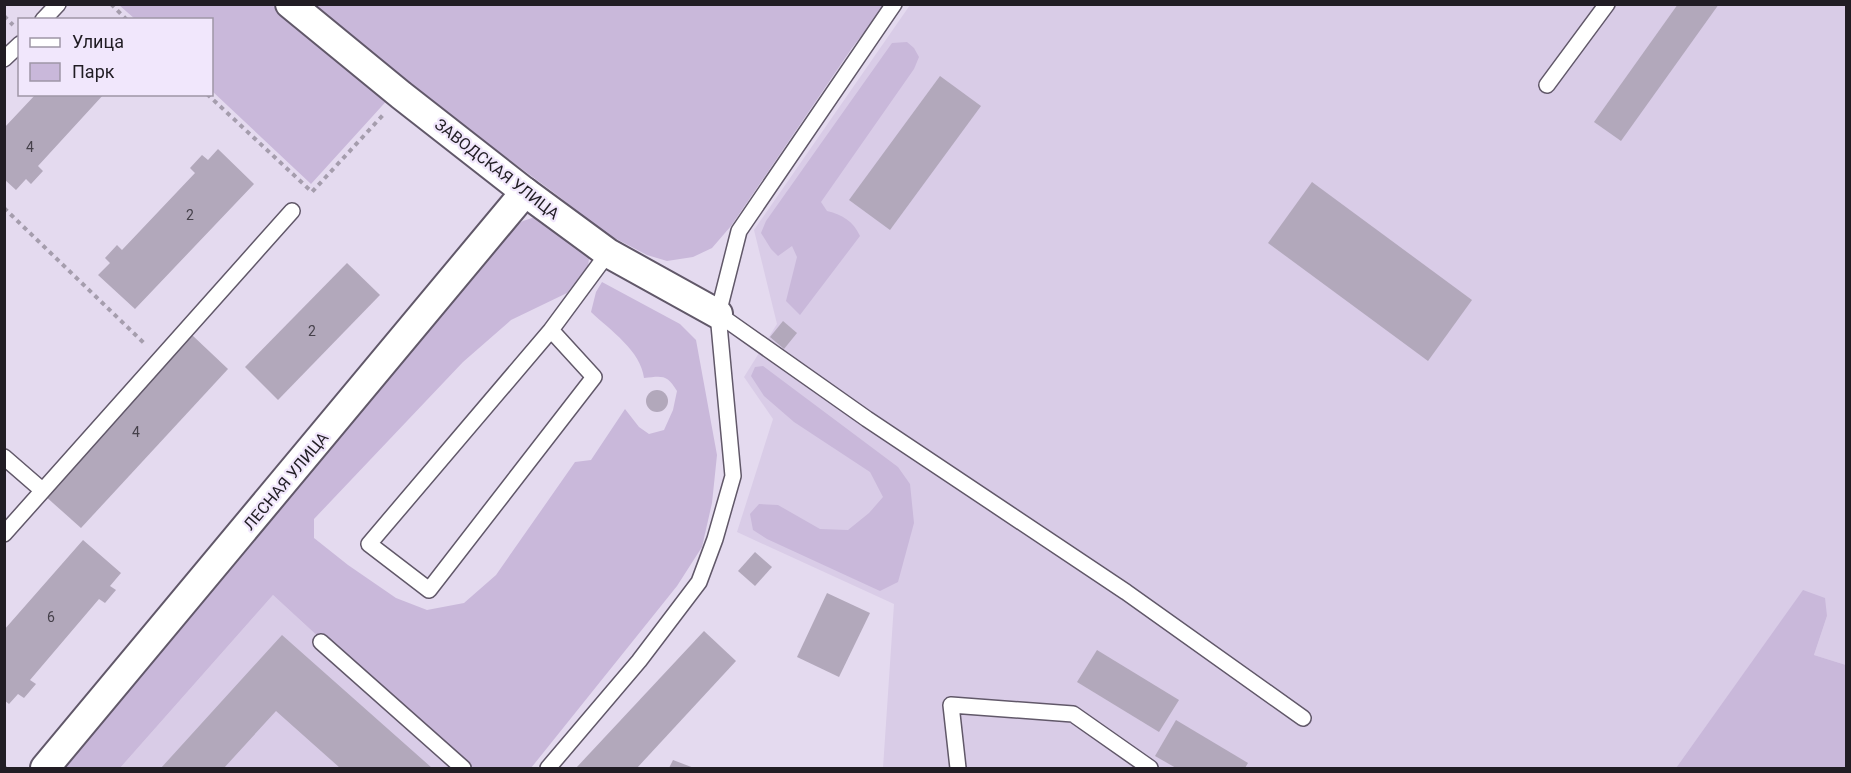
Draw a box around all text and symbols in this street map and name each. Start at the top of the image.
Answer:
legend [18,18,213,96]
text: Улица [72,31,124,52]
text: Парк [72,61,115,82]
street label: ЗАВОДСКАЯ УЛИЦА [431,115,563,224]
house number: 4 [26,139,34,155]
house number: 2 [186,207,194,223]
house number: 2 [308,323,316,339]
house number: 4 [132,424,140,440]
street label: ЛЕСНАЯ УЛИЦА [240,428,333,534]
house number: 6 [47,609,55,625]

